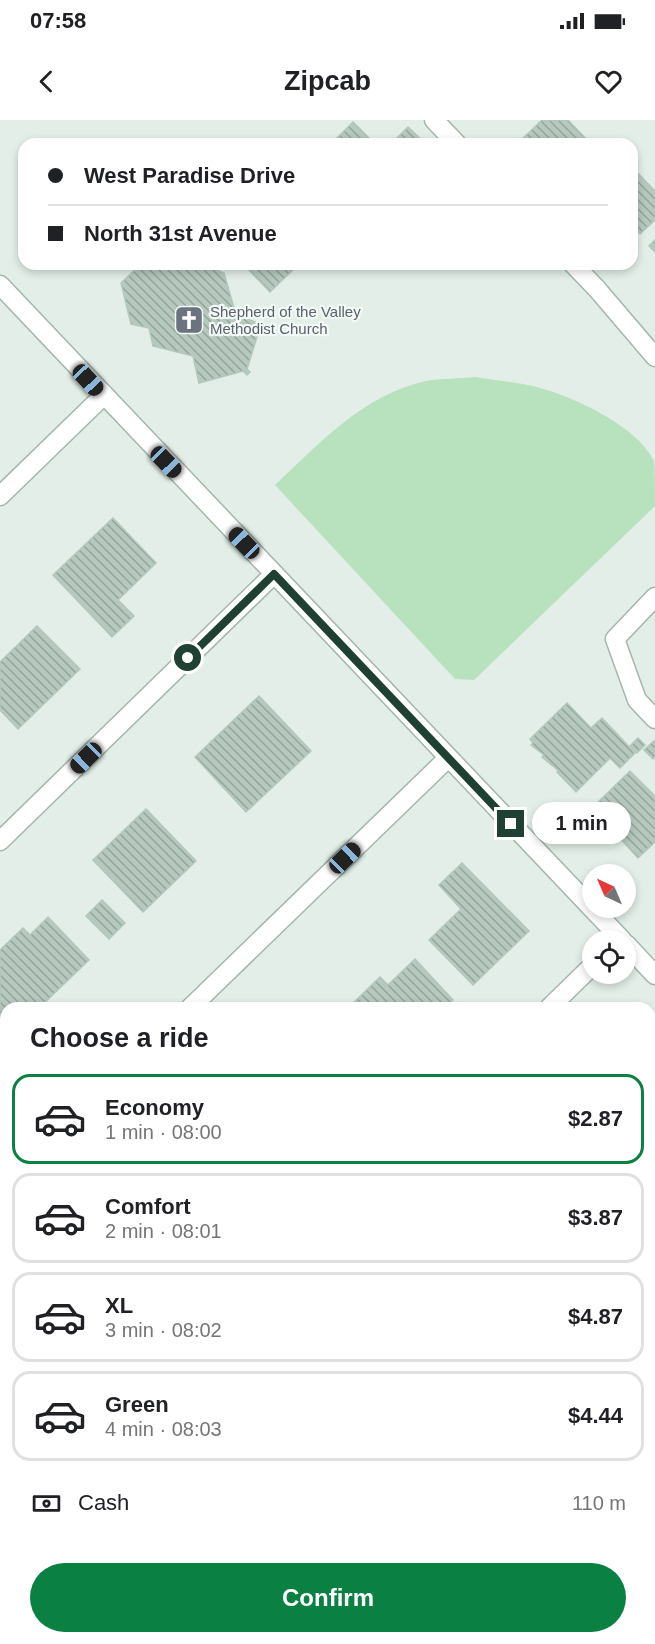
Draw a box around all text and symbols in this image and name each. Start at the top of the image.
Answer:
text: 07:58 [30,8,86,33]
icon: back [30,65,63,98]
icon: heart [592,65,625,98]
text: Zipcab [284,66,371,96]
text: West Paradise Drive [84,163,295,188]
text: North 31st Avenue [84,221,277,246]
place label: Shepherd of the Valley Methodist Church [210,303,361,337]
church icon: Shepherd of the Valley Methodist Church [173,304,205,336]
car [69,361,107,399]
car [147,443,185,481]
car [225,524,263,562]
route start [174,644,201,671]
car [67,739,105,777]
callout: 1 min [532,803,631,845]
route end [497,810,524,837]
text: 1 min [555,812,608,834]
car [326,839,364,877]
north arrow [582,864,636,918]
map controls [582,864,636,984]
button: locate [582,930,636,984]
text: Choose a ride [30,1023,209,1053]
icon: car [33,1092,87,1146]
text: Economy [105,1095,204,1120]
text: $2.87 [568,1106,623,1131]
text: 1 min · 08:00 [105,1121,222,1143]
icon: car [33,1191,87,1245]
text: Comfort [105,1194,191,1219]
text: $3.87 [568,1205,623,1230]
text: 2 min · 08:01 [105,1220,222,1242]
icon: car [33,1290,87,1344]
text: XL [105,1293,133,1318]
text: $4.87 [568,1304,623,1329]
text: 3 min · 08:02 [105,1319,222,1341]
icon: car [33,1389,87,1443]
text: Green [105,1392,169,1417]
text: $4.44 [568,1403,623,1428]
text: 4 min · 08:03 [105,1418,222,1440]
icon: cash [30,1487,63,1520]
text: Cash [78,1490,129,1515]
text: 110 m [572,1492,626,1514]
button: Confirm [30,1563,626,1632]

